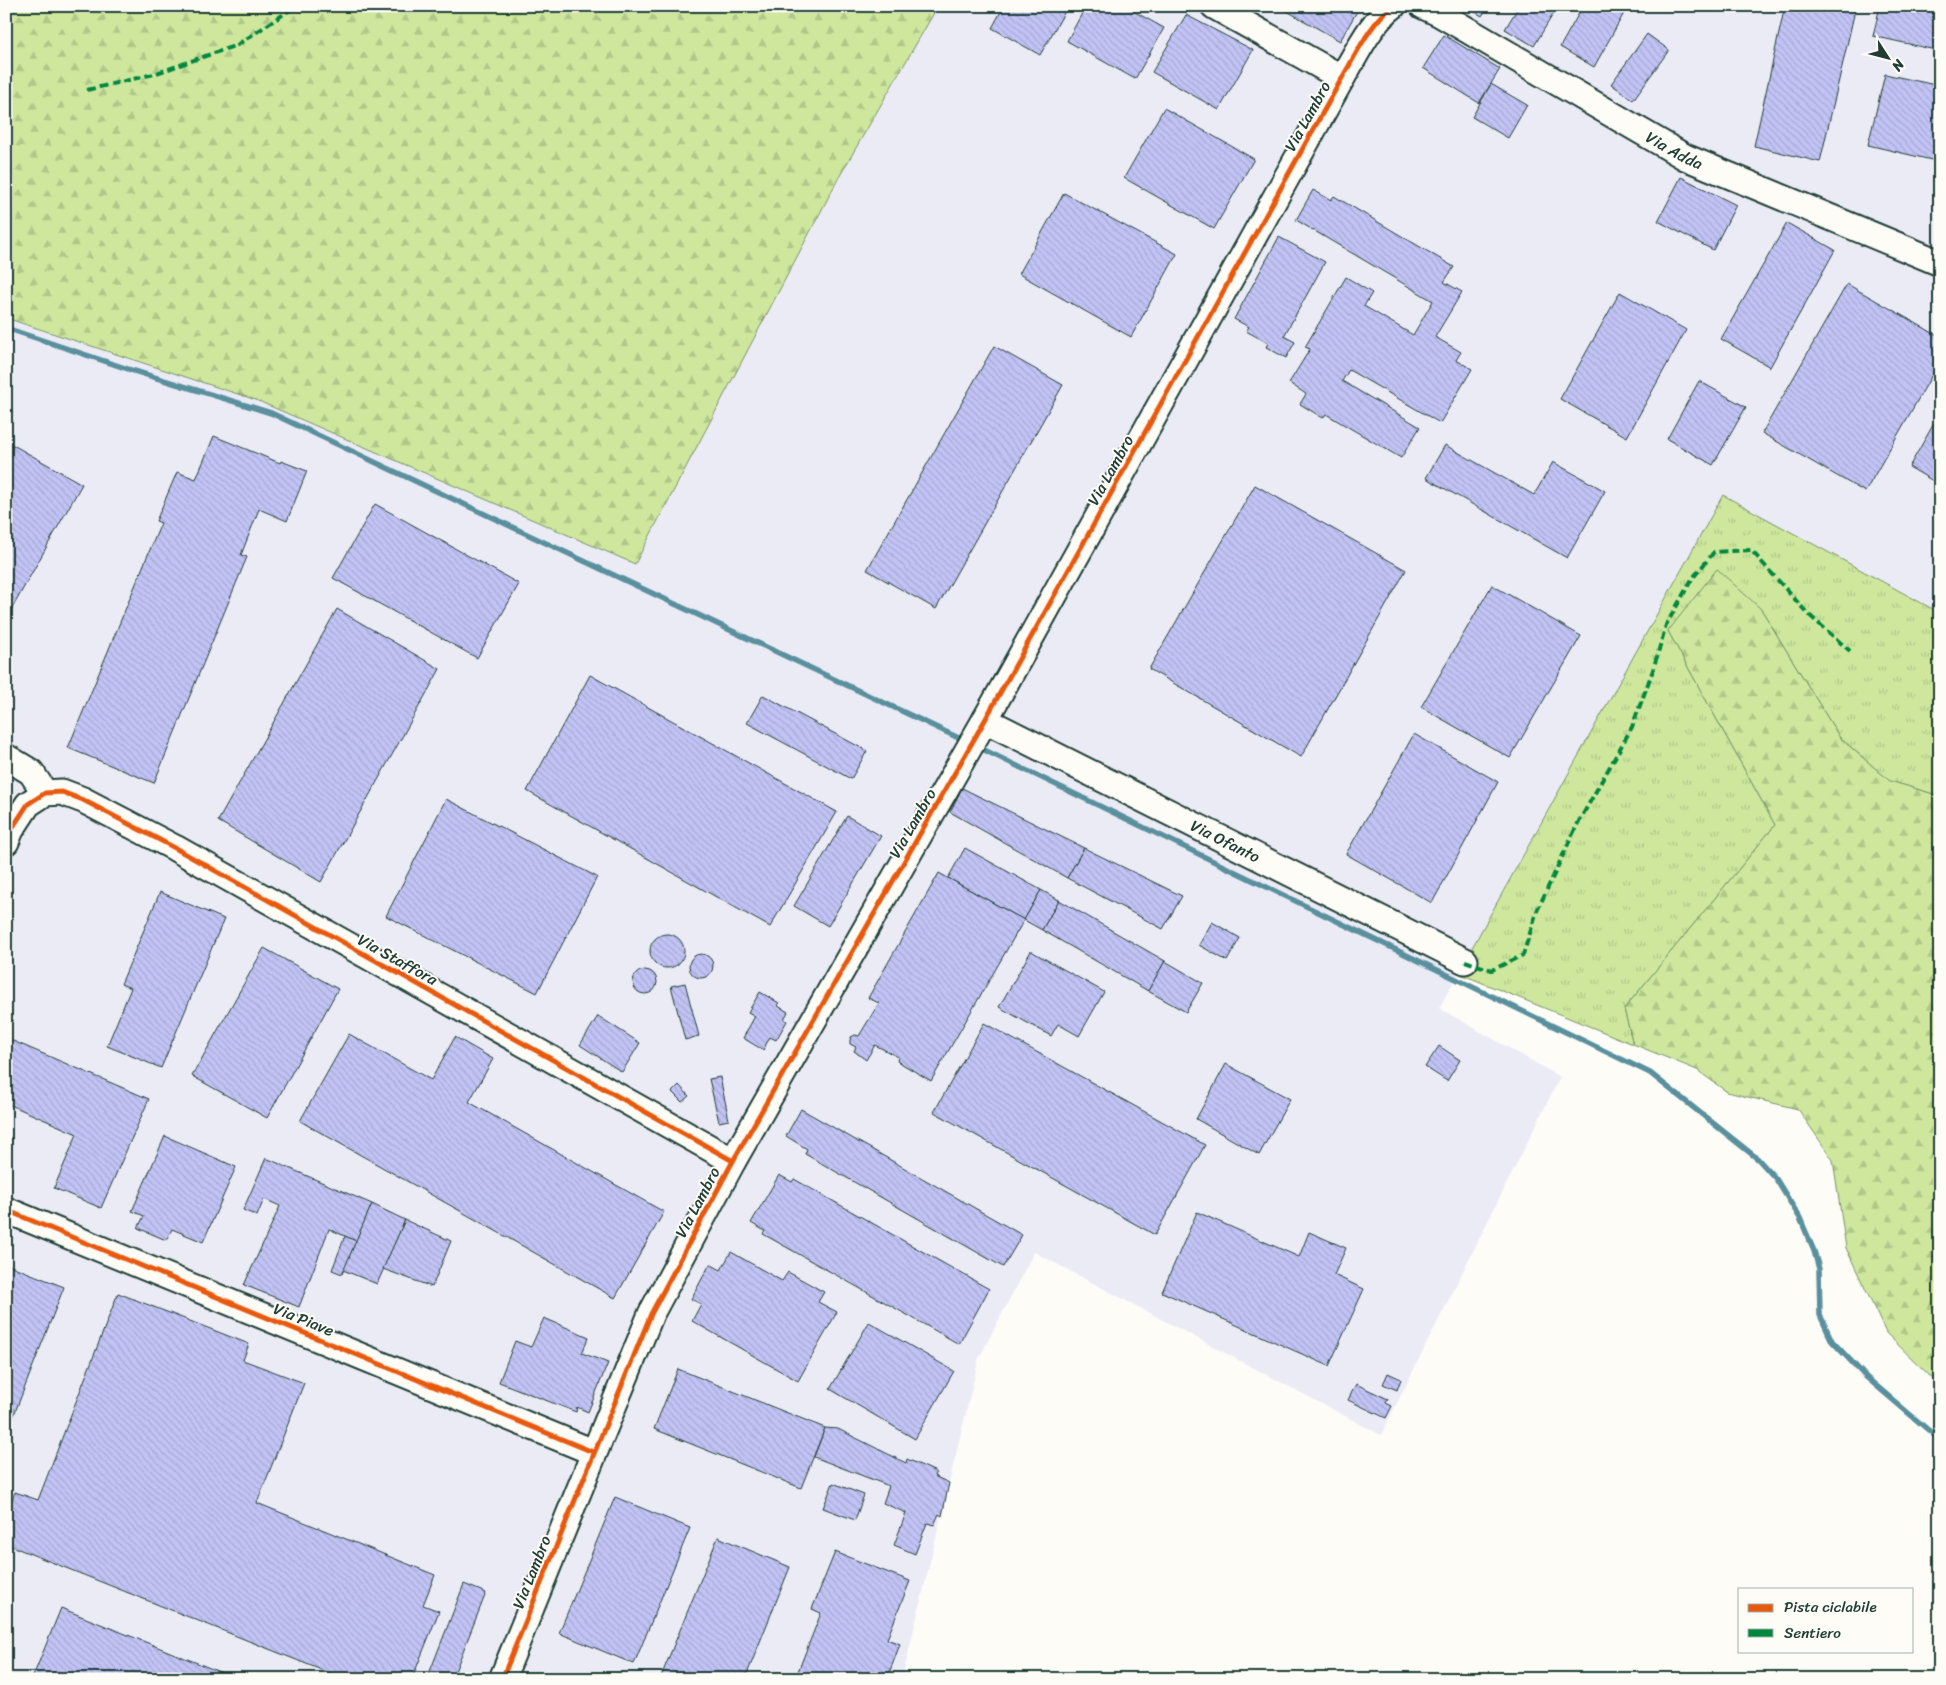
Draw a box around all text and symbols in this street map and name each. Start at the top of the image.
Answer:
north arrow [1864,32,1914,82]
text: N [1885,53,1912,77]
street label: Via Lambro [1276,76,1339,157]
street label: Via Adda [1640,123,1707,178]
street label: Via Lambro [1079,430,1142,511]
street label: Via Lambro [881,783,944,864]
street label: Via Ofanto [1185,811,1265,871]
street label: Via Staffora [352,925,444,994]
street label: Via Lambro [667,1161,728,1243]
street label: Via Piave [269,1294,339,1345]
street label: Via Lambro [504,1531,559,1613]
legend [1738,1588,1914,1652]
text: Pista ciclabile [1784,1594,1877,1620]
text: Sentiero [1784,1620,1841,1646]

